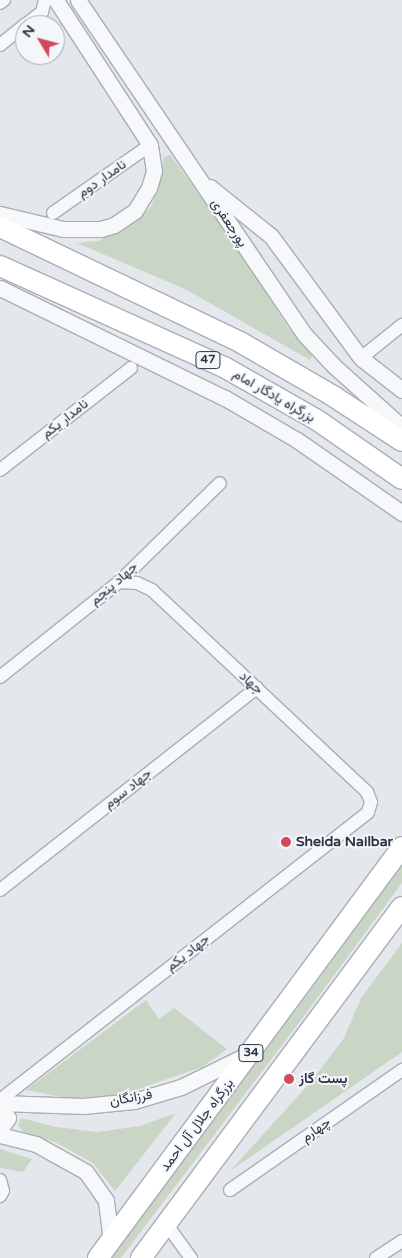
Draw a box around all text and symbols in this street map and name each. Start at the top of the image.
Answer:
north arrow [15,15,65,65]
text: N [18,22,39,41]
street label: نامدار دوم [74,156,130,202]
street label: پورجعفری [207,195,251,251]
road number: 47 [194,350,222,370]
street label: بزرگراه یادگار امام [230,366,318,426]
street label: نامدار یکم [38,396,92,442]
street label: جهاد پنجم [87,559,141,609]
street label: جهاد [236,668,266,698]
street label: جهاد سوم [101,765,155,813]
place label: Sheida Nailbar [296,834,393,850]
marker: Sheida Nailbar [280,836,292,848]
street label: جهاد یکم [163,931,213,975]
road number: 34 [237,1044,265,1062]
place label: پست گاز [299,1071,347,1087]
marker: پست گاز [283,1073,295,1085]
street label: بزرگراه جلال آل احمد [157,1075,237,1175]
street label: فرزانگان [108,1086,154,1110]
street label: چهارم [298,1114,334,1146]

